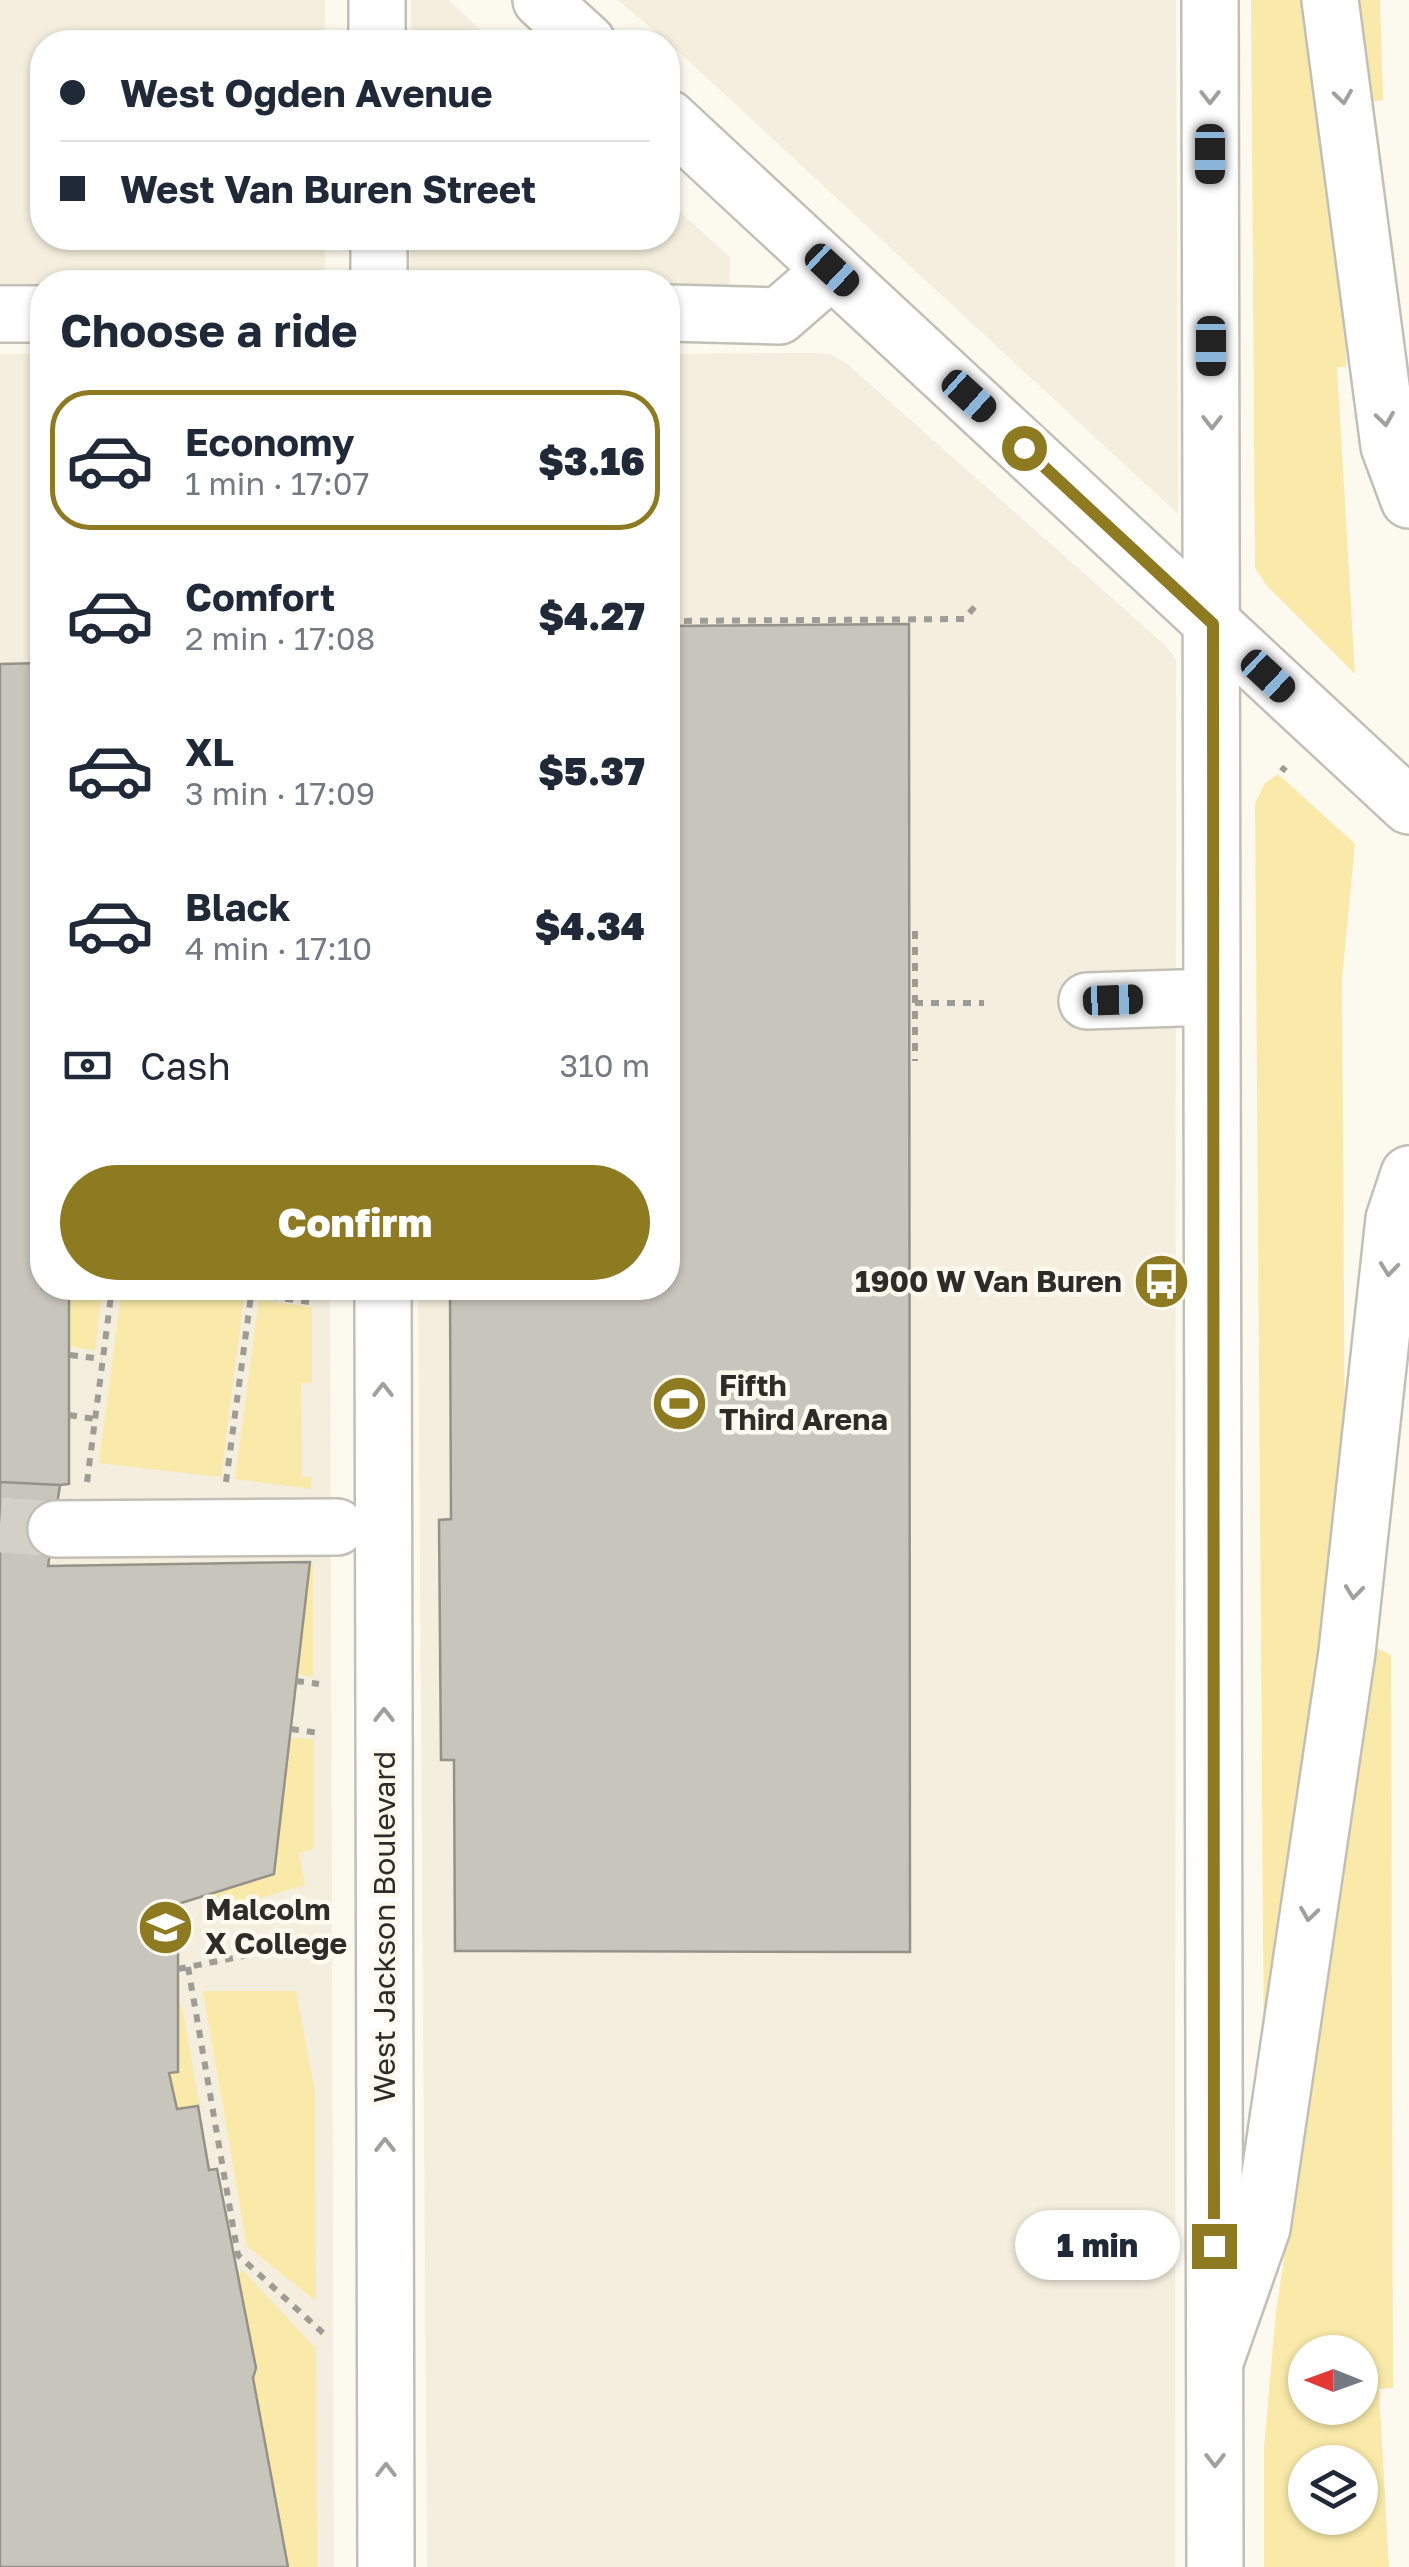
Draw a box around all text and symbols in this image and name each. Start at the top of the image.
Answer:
text: West Ogden Avenue [120,70,493,115]
one-way arrow [1332,89,1353,105]
one-way arrow [1199,90,1221,106]
car [1195,124,1225,184]
text: West Van Buren Street [120,166,536,211]
car [800,239,864,301]
text: Choose a ride [60,303,358,357]
car [1196,316,1226,376]
car [937,365,1001,427]
one-way arrow [1374,410,1395,427]
icon: car [65,415,155,505]
one-way arrow [1201,416,1223,431]
text: Economy [185,419,354,464]
route start [1002,426,1047,471]
text: $3.16 [538,438,645,483]
text: 1 min · 17:07 [185,464,370,502]
icon: car [65,570,155,660]
text: Comfort [185,574,335,619]
text: $4.27 [539,593,645,638]
text: 2 min · 17:08 [185,619,375,657]
car [1236,645,1300,707]
icon: car [65,725,155,815]
text: XL [185,729,234,774]
text: $5.37 [538,748,645,793]
text: 3 min · 17:09 [185,774,375,812]
icon: car [65,880,155,970]
text: Black [185,884,290,929]
text: $4.34 [535,903,645,948]
text: 4 min · 17:10 [185,929,372,967]
car [1082,984,1144,1016]
icon: cash [60,1038,115,1093]
text: Cash [140,1043,231,1088]
text: 310 m [560,1046,650,1084]
button: Confirm [60,1165,650,1280]
bus stop icon: 1900 W Van Buren [1131,1252,1191,1312]
one-way arrow [1379,1261,1400,1277]
place label: 1900 W Van Buren [855,1263,1122,1299]
place label: Fifth Third Arena [719,1367,888,1437]
sports icon: Fifth Third Arena [650,1373,710,1433]
one-way arrow [372,1381,394,1396]
one-way arrow [1344,1584,1365,1600]
one-way arrow [373,1706,395,1722]
street label: West Jackson Boulevard [366,1751,402,2103]
place label: Malcolm X College [205,1891,347,1961]
school or university icon: Malcolm X College [136,1897,196,1957]
one-way arrow [1299,1905,1320,1922]
one-way arrow [374,2136,396,2152]
callout: 1 min [1014,2211,1179,2281]
route end [1192,2224,1237,2269]
text: 1 min [1057,2226,1138,2264]
north arrow [1288,2335,1378,2425]
map controls [1288,2335,1378,2535]
button: layers [1288,2445,1378,2535]
one-way arrow [1204,2452,1226,2468]
one-way arrow [375,2461,397,2476]

